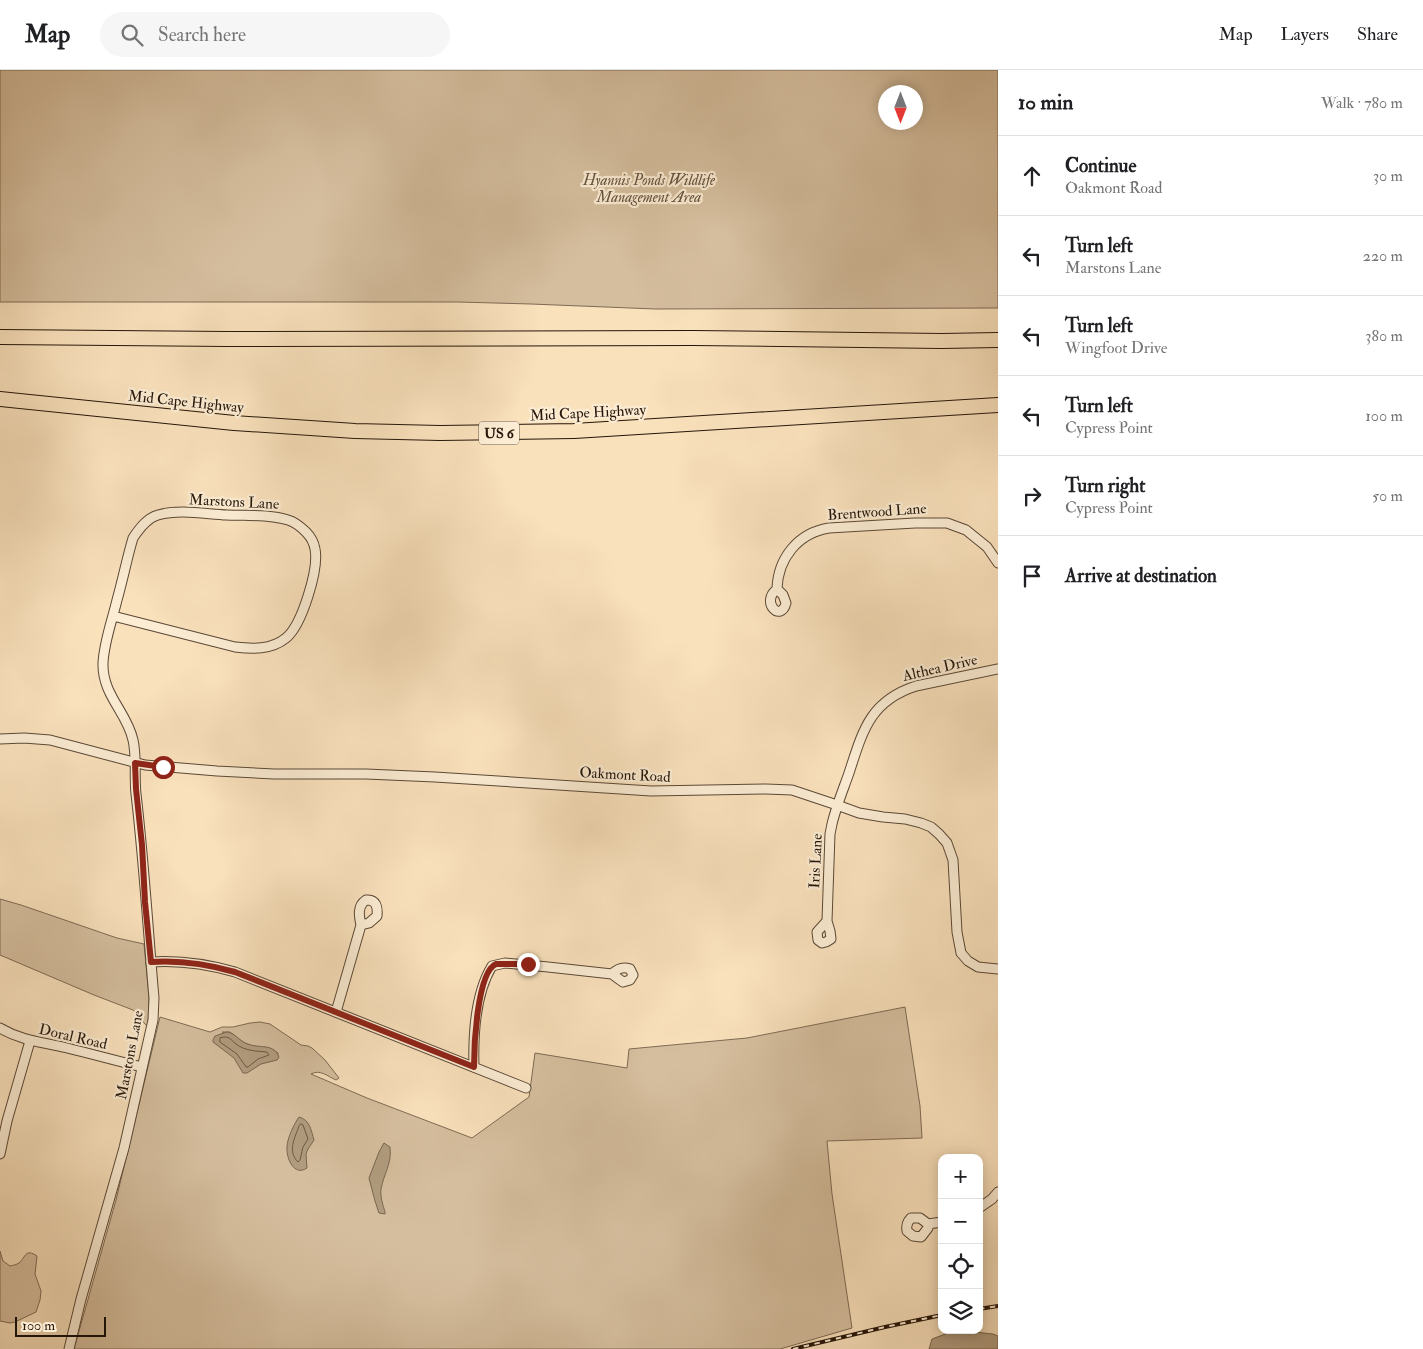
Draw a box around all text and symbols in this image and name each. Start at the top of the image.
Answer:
search box [100,12,450,57]
text: Map [25,19,70,50]
icon: search [118,21,146,49]
text: Search here [158,23,246,47]
text: Map [1219,23,1253,46]
text: Layers [1281,23,1329,46]
text: Share [1357,23,1398,46]
north arrow [878,85,923,130]
text: 10 min [1018,89,1073,116]
text: Walk · 780 m [1321,93,1403,113]
text: Continue [1065,154,1136,178]
icon: ahead [1018,162,1046,190]
text: 30 m [1373,166,1403,186]
park label: Hyannis Ponds Wildlife Management Area [582,171,716,207]
text: Oakmont Road [1065,178,1162,198]
text: Turn left [1065,234,1133,258]
icon: left [1018,242,1046,270]
text: 220 m [1363,246,1403,266]
text: Marstons Lane [1065,258,1161,278]
text: Turn left [1065,314,1133,338]
icon: left [1018,322,1046,350]
text: 380 m [1365,326,1403,346]
text: Wingfoot Drive [1065,338,1167,358]
street label: Mid Cape Highway [127,386,245,419]
text: Turn left [1065,394,1133,418]
street label: Mid Cape Highway [529,400,647,427]
icon: left [1018,402,1046,430]
text: 100 m [1365,406,1403,426]
text: Cypress Point [1065,418,1153,438]
road number: US 6 [479,422,519,444]
text: Turn right [1065,474,1145,498]
icon: right [1018,482,1046,510]
text: 50 m [1372,486,1403,506]
street label: Marstons Lane [188,490,280,514]
text: Cypress Point [1065,498,1153,518]
street label: Brentwood Lane [827,499,927,525]
icon: arrive [1018,562,1046,590]
text: Arrive at destination [1065,564,1217,588]
street label: Althea Drive [900,650,979,686]
route start [152,756,175,779]
street label: Oakmont Road [579,763,672,787]
street label: Iris Lane [805,833,827,889]
route end [517,953,540,976]
street label: Marstons Lane [112,1009,148,1101]
street label: Doral Road [37,1020,110,1054]
map controls [938,1154,983,1334]
button: + [938,1154,983,1199]
button: − [938,1199,983,1244]
button: locate [938,1244,983,1289]
button: layers [938,1289,983,1334]
scale bar [15,1314,106,1337]
text: 100 m [22,1317,55,1334]

